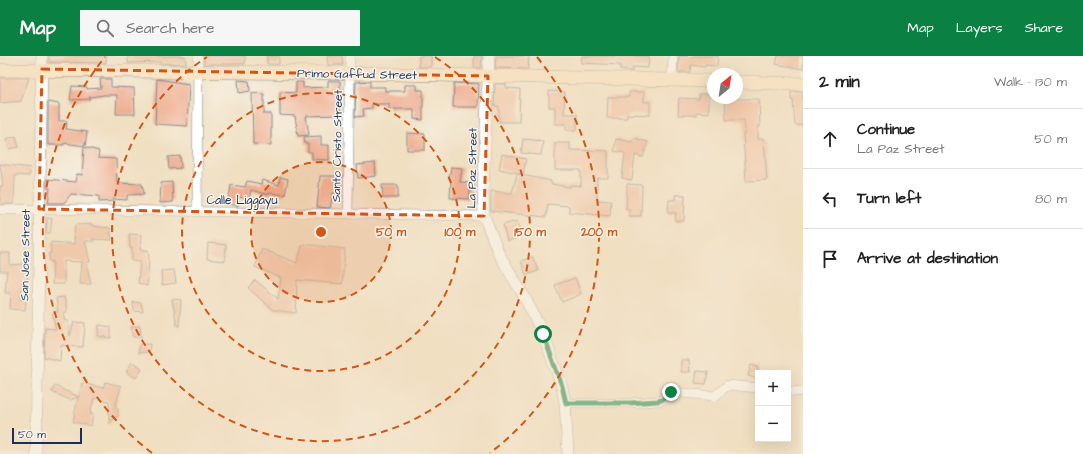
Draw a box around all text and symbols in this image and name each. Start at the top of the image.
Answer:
search box [80,10,360,46]
text: Map [20,15,56,42]
icon: search [94,17,116,39]
text: Search here [126,18,215,39]
text: Map [907,18,934,38]
text: Layers [956,18,1003,38]
text: Share [1025,18,1063,38]
street label: Primo Gaffud Street [297,65,417,84]
north arrow [707,68,743,104]
text: 2 min [819,70,860,94]
text: Walk · 130 m [994,73,1067,91]
street label: Santo Cristo Street [328,89,347,202]
text: Continue [857,119,915,140]
street label: La Paz Street [463,127,482,209]
icon: ahead [819,128,841,150]
text: 50 m [1034,130,1067,148]
text: La Paz Street [857,140,944,158]
icon: left [819,188,841,210]
text: Turn left [857,188,921,209]
text: 80 m [1035,190,1067,208]
street label: Calle Liggayu [207,192,277,210]
street label: San Jose Street [16,209,35,301]
text: 50 m [376,224,407,241]
text: 100 m [445,224,476,241]
text: 150 m [514,224,547,241]
text: 200 m [580,224,618,241]
centre of rings [314,225,328,239]
icon: arrive [819,248,841,270]
text: Arrive at destination [857,248,998,269]
route start [534,325,552,343]
map controls [755,370,791,442]
button: + [755,370,791,406]
route end [662,383,680,401]
button: − [755,406,791,442]
scale bar [12,426,82,445]
text: 50 m [18,427,46,442]

